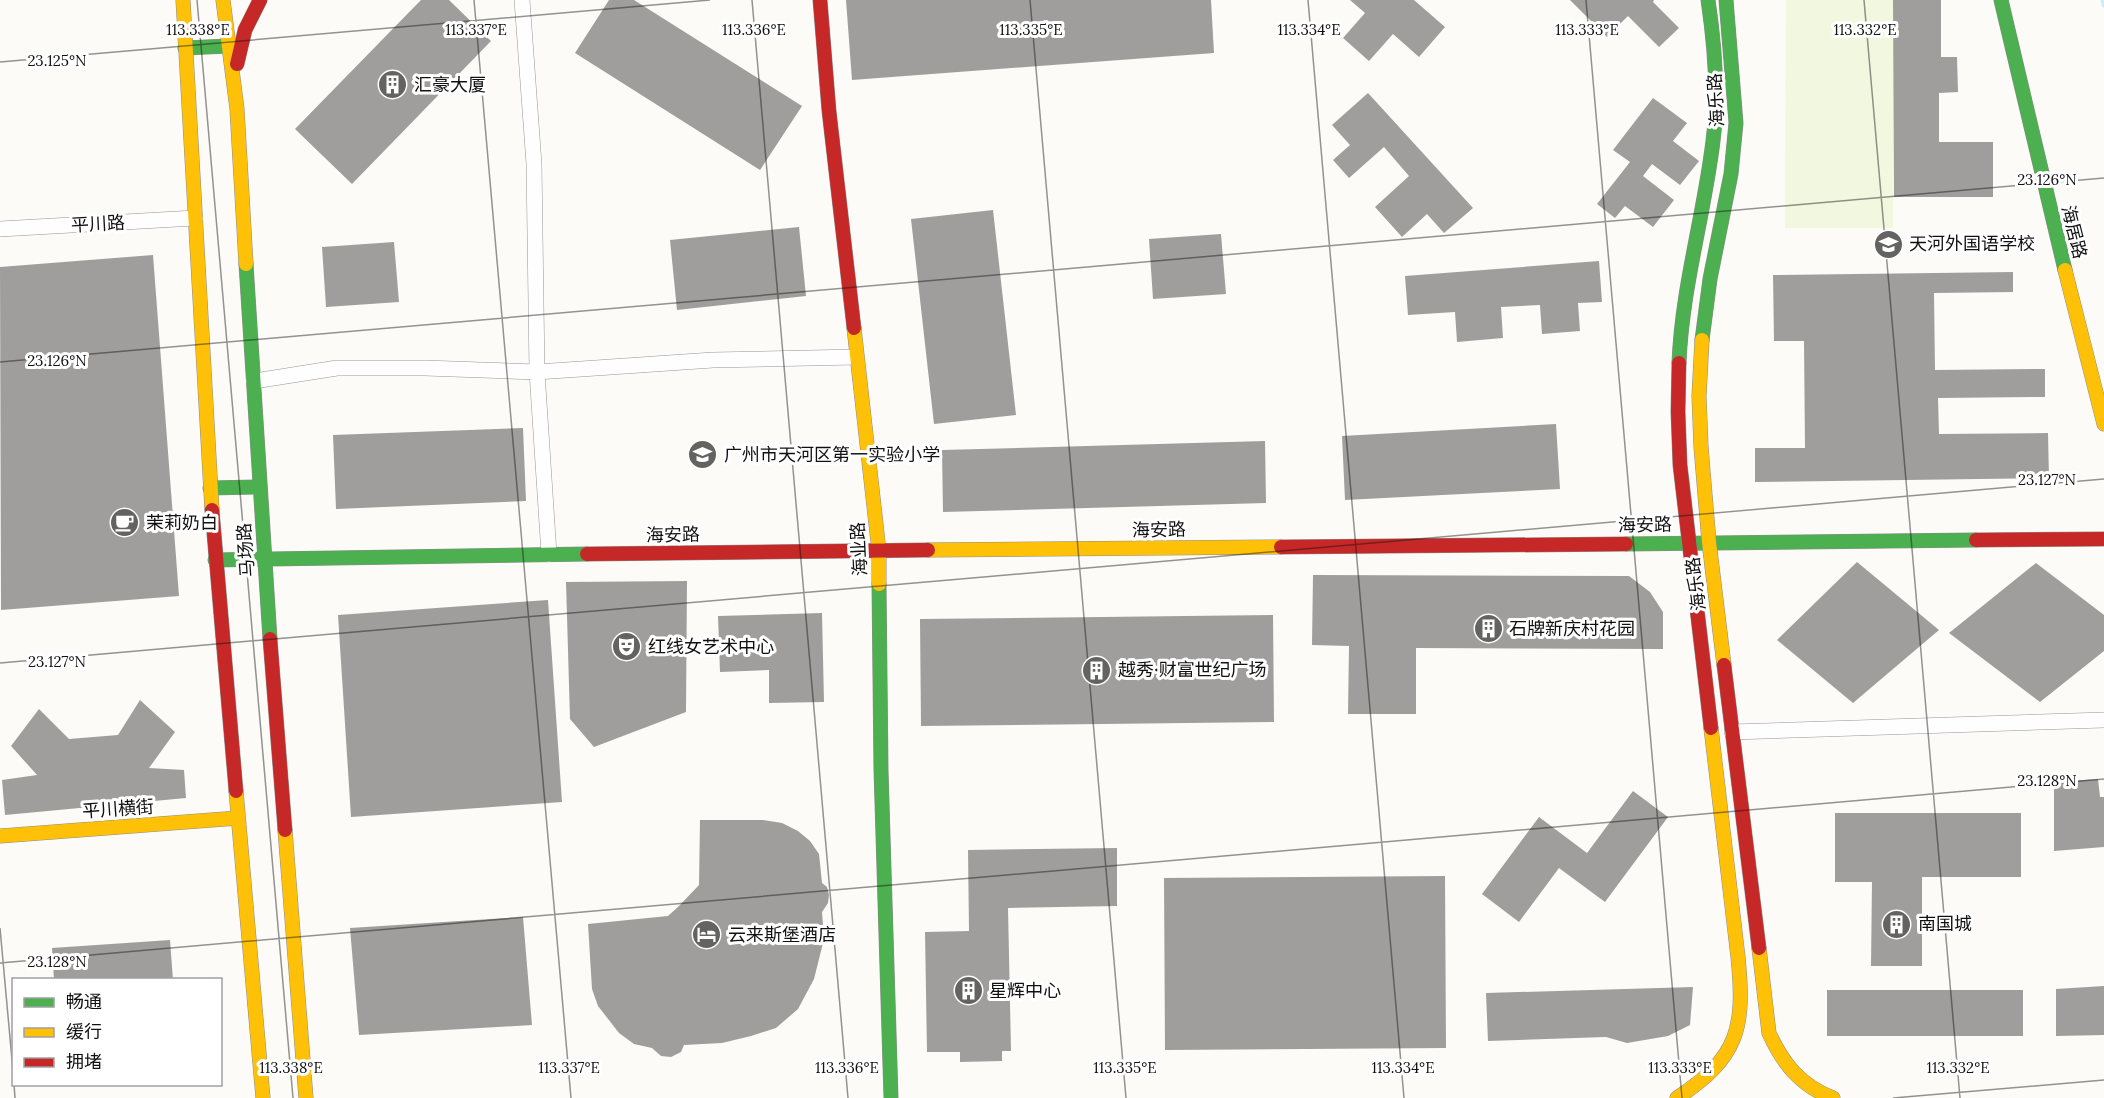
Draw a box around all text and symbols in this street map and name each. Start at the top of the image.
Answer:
text: 113.338°E [166,20,230,39]
text: 113.337°E [445,20,507,39]
text: 113.336°E [722,20,786,39]
text: 113.335°E [999,20,1063,39]
text: 113.334°E [1277,20,1341,39]
text: 113.333°E [1555,20,1619,39]
text: 113.332°E [1833,20,1897,39]
text: 23.125°N [27,51,87,70]
building icon: 汇豪大厦 [377,69,409,101]
street label: 海乐路 [1703,72,1728,128]
place label: 汇豪大厦 [414,73,486,96]
text: 23.126°N [2017,170,2077,189]
street label: 海居路 [2057,203,2092,261]
street label: 平川路 [70,211,126,236]
school or university icon: 天河外国语学校 [1872,228,1904,260]
place label: 天河外国语学校 [1909,232,2035,255]
text: 23.126°N [27,351,87,370]
school or university icon: 广州市天河区第一实验小学 [687,439,719,471]
place label: 广州市天河区第一实验小学 [724,443,940,466]
text: 23.127°N [2018,470,2076,489]
cafe icon: 茉莉奶白 [109,507,141,539]
place label: 茉莉奶白 [146,511,218,534]
street label: 海安路 [1618,513,1672,536]
street label: 海安路 [1132,518,1186,541]
street label: 海业路 [846,521,871,577]
street label: 马场路 [232,522,259,578]
street label: 海安路 [646,523,700,546]
street label: 海乐路 [1681,556,1710,612]
building icon: 石牌新庆村花园 [1472,613,1504,645]
place label: 石牌新庆村花园 [1509,617,1635,640]
theatre icon: 红线女艺术中心 [611,631,643,663]
place label: 红线女艺术中心 [648,635,774,658]
text: 23.127°N [28,652,86,671]
building icon: 越秀·财富世纪广场 [1081,654,1113,686]
place label: 越秀·财富世纪广场 [1118,658,1267,681]
text: 23.128°N [2017,771,2077,790]
street label: 平川横街 [81,795,155,822]
building icon: 南国城 [1881,908,1913,940]
place label: 南国城 [1918,912,1972,935]
hotel icon: 云来斯堡酒店 [691,919,723,951]
place label: 云来斯堡酒店 [728,923,836,946]
text: 23.128°N [27,952,87,971]
building icon: 星辉中心 [952,975,984,1007]
legend [12,978,222,1086]
place label: 星辉中心 [989,979,1061,1002]
text: 畅通 [66,990,102,1013]
text: 缓行 [66,1020,102,1043]
text: 拥堵 [66,1050,102,1073]
text: 113.338°E [259,1058,323,1077]
text: 113.337°E [538,1058,600,1077]
text: 113.336°E [815,1058,879,1077]
text: 113.335°E [1093,1058,1157,1077]
text: 113.334°E [1371,1058,1435,1077]
text: 113.333°E [1648,1058,1712,1077]
text: 113.332°E [1926,1058,1990,1077]

